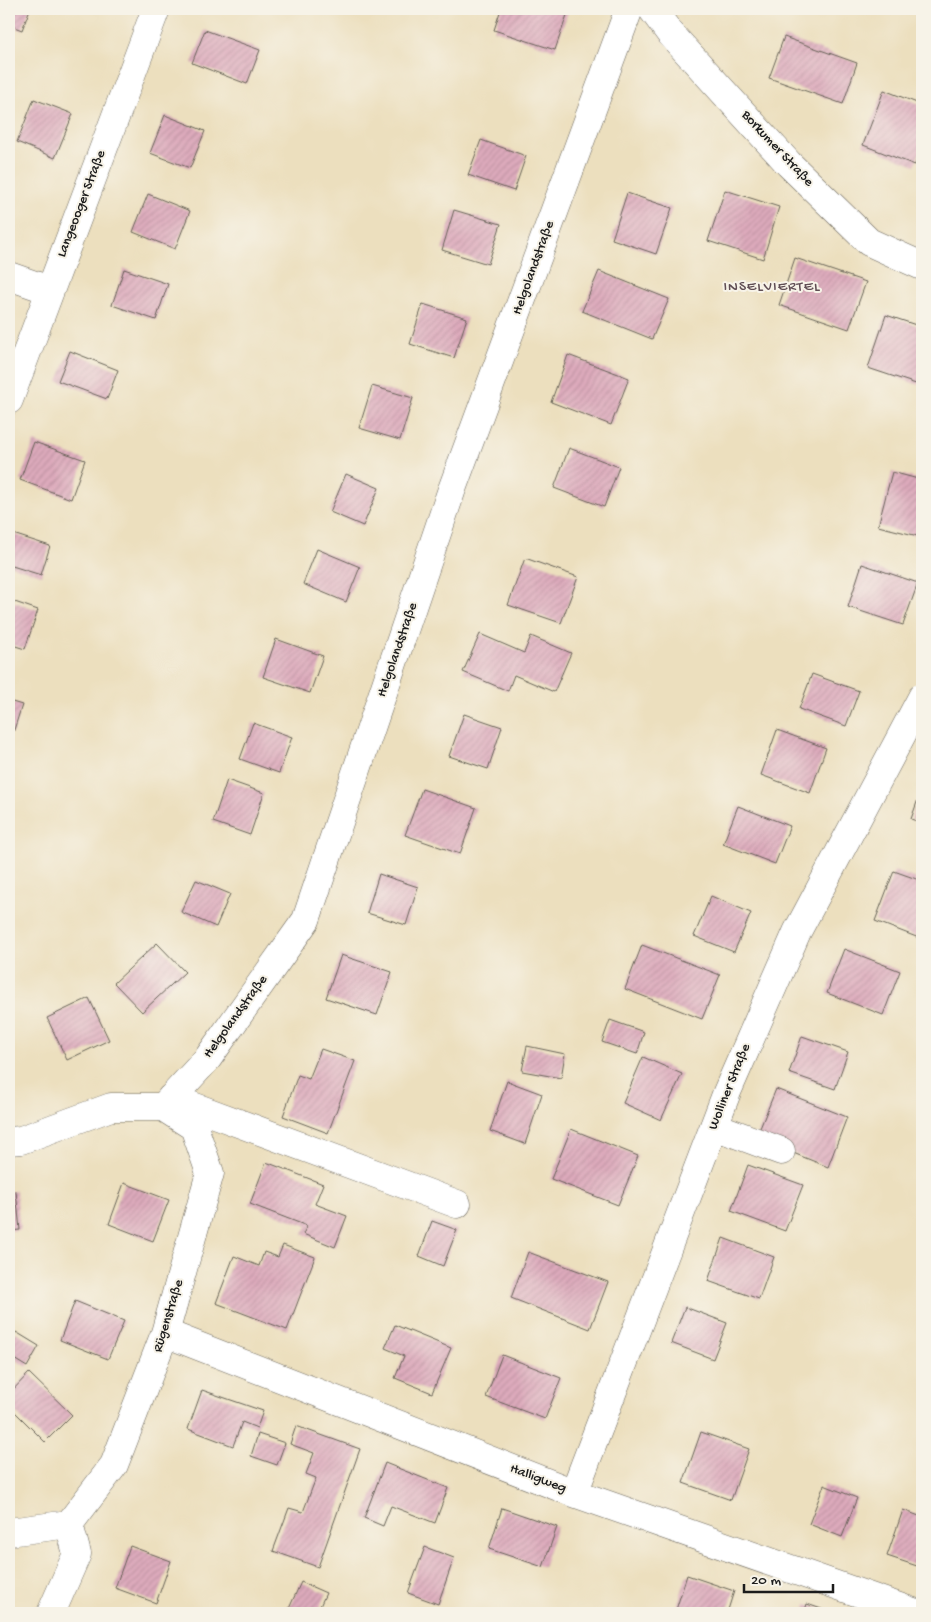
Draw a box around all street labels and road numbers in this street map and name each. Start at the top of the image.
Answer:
street label: Borkumer Straße [737,107,817,191]
street label: Langeooger Straße [54,147,111,260]
street label: Helgolandstraße [509,218,559,317]
street label: Helgolandstraße [374,600,422,699]
street label: Helgolandstraße [200,972,272,1062]
street label: Wolliner Straße [705,1041,755,1132]
street label: Rügenstraße [150,1277,188,1354]
street label: Halligweg [507,1460,569,1498]

